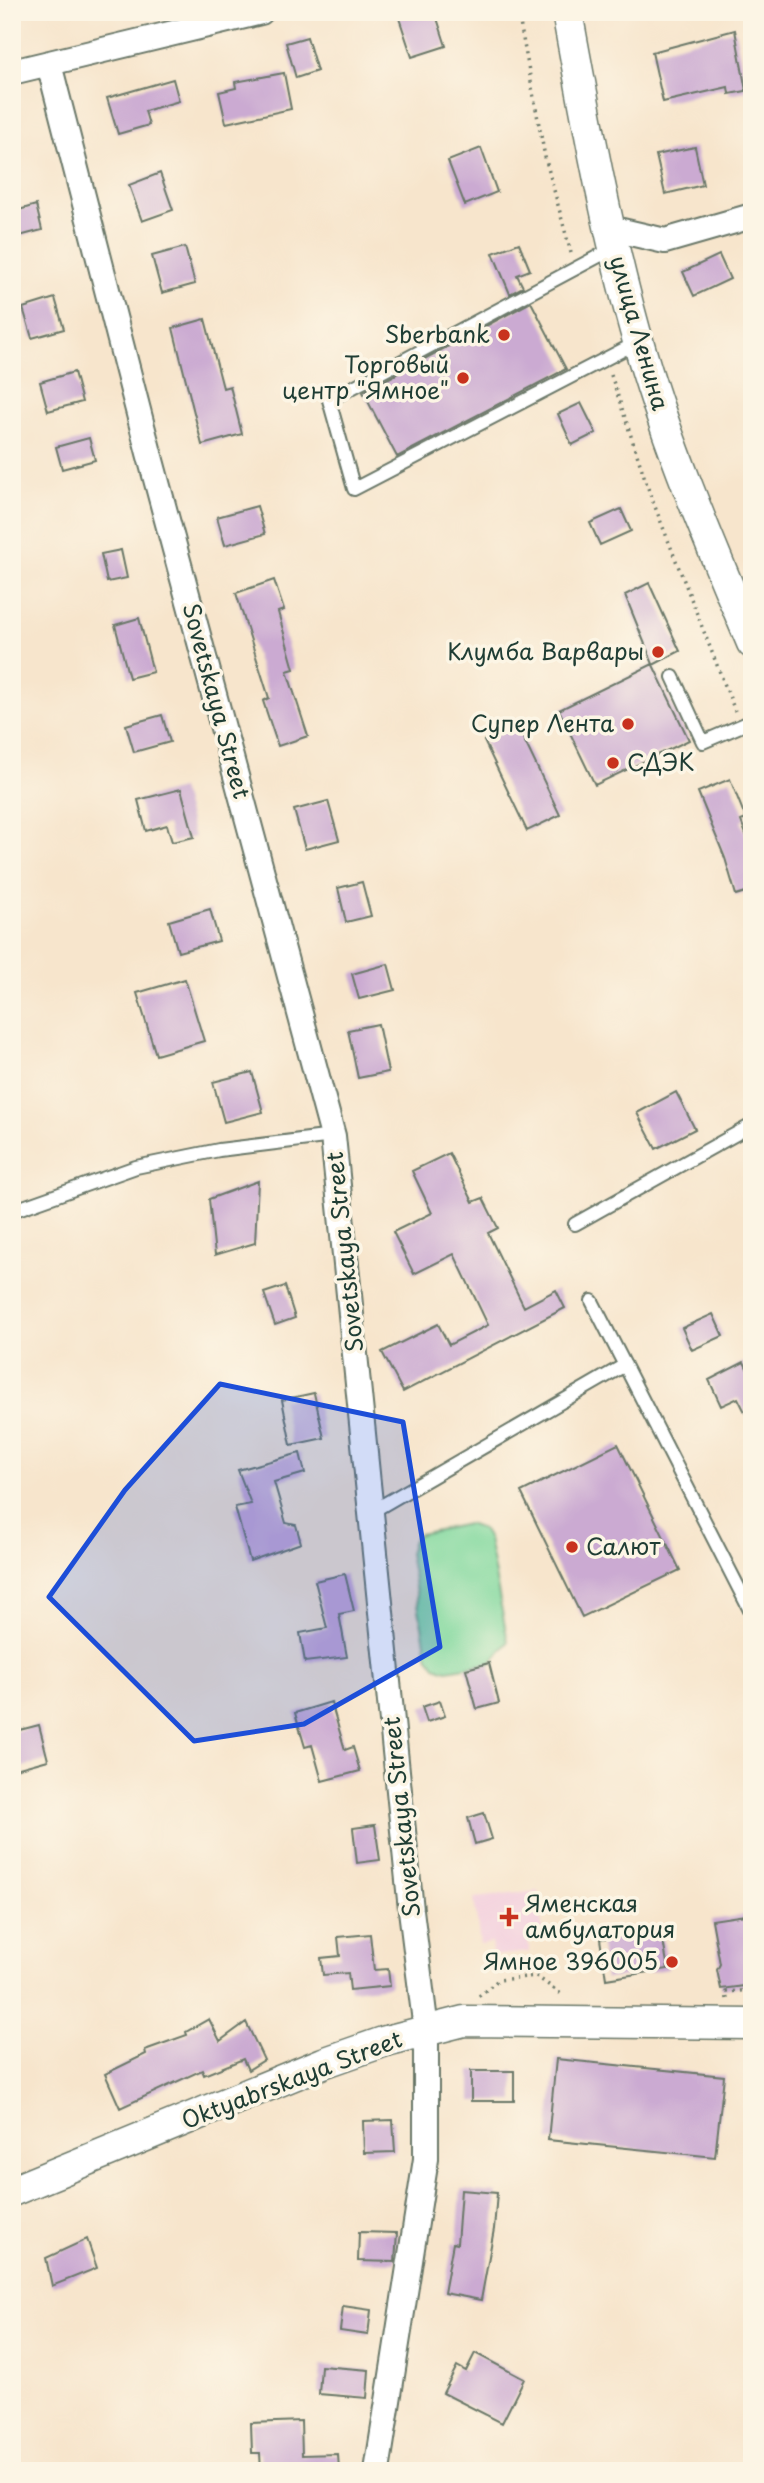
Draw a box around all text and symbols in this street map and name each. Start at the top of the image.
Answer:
street label: улица Ленина [602,251,679,415]
place label: Sberbank [385,316,490,351]
marker: Sberbank [496,327,512,343]
place label: Торговый центр "Ямное" [282,346,449,407]
marker: Торговый центр "Ямное" [455,370,471,386]
street label: Sovetskaya Street [174,599,260,802]
place label: Клумба Варвары [447,633,644,668]
marker: Клумба Варвары [650,644,666,660]
place label: Супер Лента [471,705,614,740]
marker: Супер Лента [620,716,636,732]
place label: СДЭК [627,744,694,779]
marker: СДЭК [605,755,621,771]
street label: Sovetskaya Street [316,1150,371,1354]
place label: Салют [586,1528,661,1563]
marker: Салют [564,1539,580,1555]
street label: Sovetskaya Street [373,1715,428,1919]
place label: Яменская амбулатория [525,1885,676,1946]
marker: Яменская амбулатория [499,1907,519,1927]
place label: Ямное 396005 [484,1943,658,1978]
marker: Ямное 396005 [664,1954,680,1970]
street label: Oktyabrskaya Street [176,2020,407,2137]

